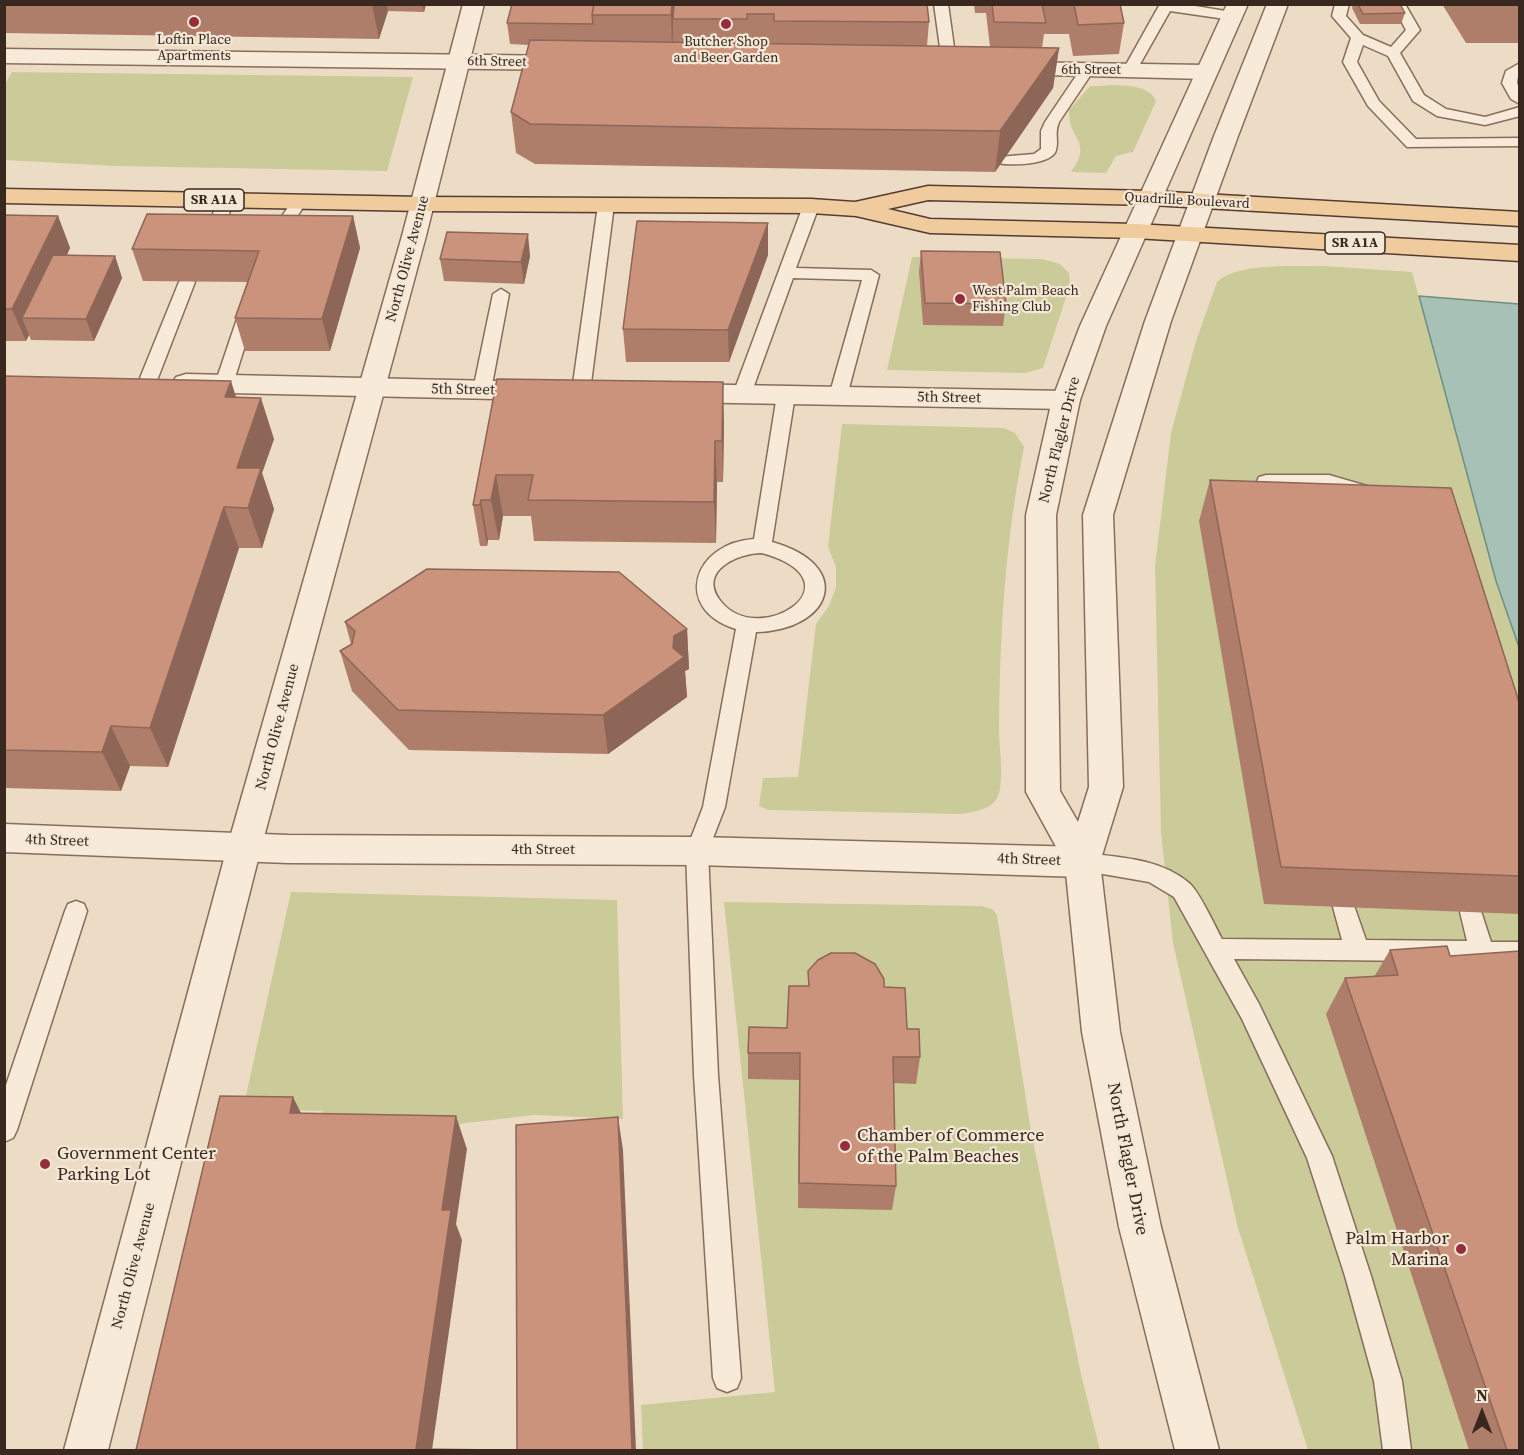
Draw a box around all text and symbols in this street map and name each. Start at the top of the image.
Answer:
marker: Loftin Place Apartments [187,15,201,29]
marker: Butcher Shop and Beer Garden [719,17,733,31]
place label: Loftin Place Apartments [157,32,231,64]
place label: Butcher Shop and Beer Garden [674,34,778,66]
street label: 6th Street [467,53,527,71]
street label: 6th Street [1061,62,1121,78]
road number: SR A1A [184,189,244,211]
street label: Quadrille Boulevard [1124,189,1250,213]
street label: North Olive Avenue [382,194,434,324]
road number: SR A1A [1325,232,1385,254]
place label: West Palm Beach Fishing Club [972,283,1079,316]
marker: West Palm Beach Fishing Club [953,292,967,306]
street label: North Flagler Drive [1036,375,1084,505]
street label: 5th Street [431,380,495,400]
street label: 5th Street [917,388,981,408]
street label: North Olive Avenue [252,662,304,792]
street label: 4th Street [25,831,89,851]
street label: 4th Street [511,841,575,859]
street label: 4th Street [997,850,1061,870]
street label: North Flagler Drive [1102,1081,1152,1237]
place label: Chamber of Commerce of the Palm Beaches [857,1125,1045,1168]
marker: Chamber of Commerce of the Palm Beaches [838,1139,852,1153]
place label: Government Center Parking Lot [57,1143,216,1186]
marker: Government Center Parking Lot [38,1157,52,1171]
street label: North Olive Avenue [108,1201,160,1331]
place label: Palm Harbor Marina [1345,1228,1449,1270]
marker: Palm Harbor Marina [1454,1242,1468,1256]
north arrow [1452,1383,1512,1443]
text: N [1476,1384,1488,1406]

